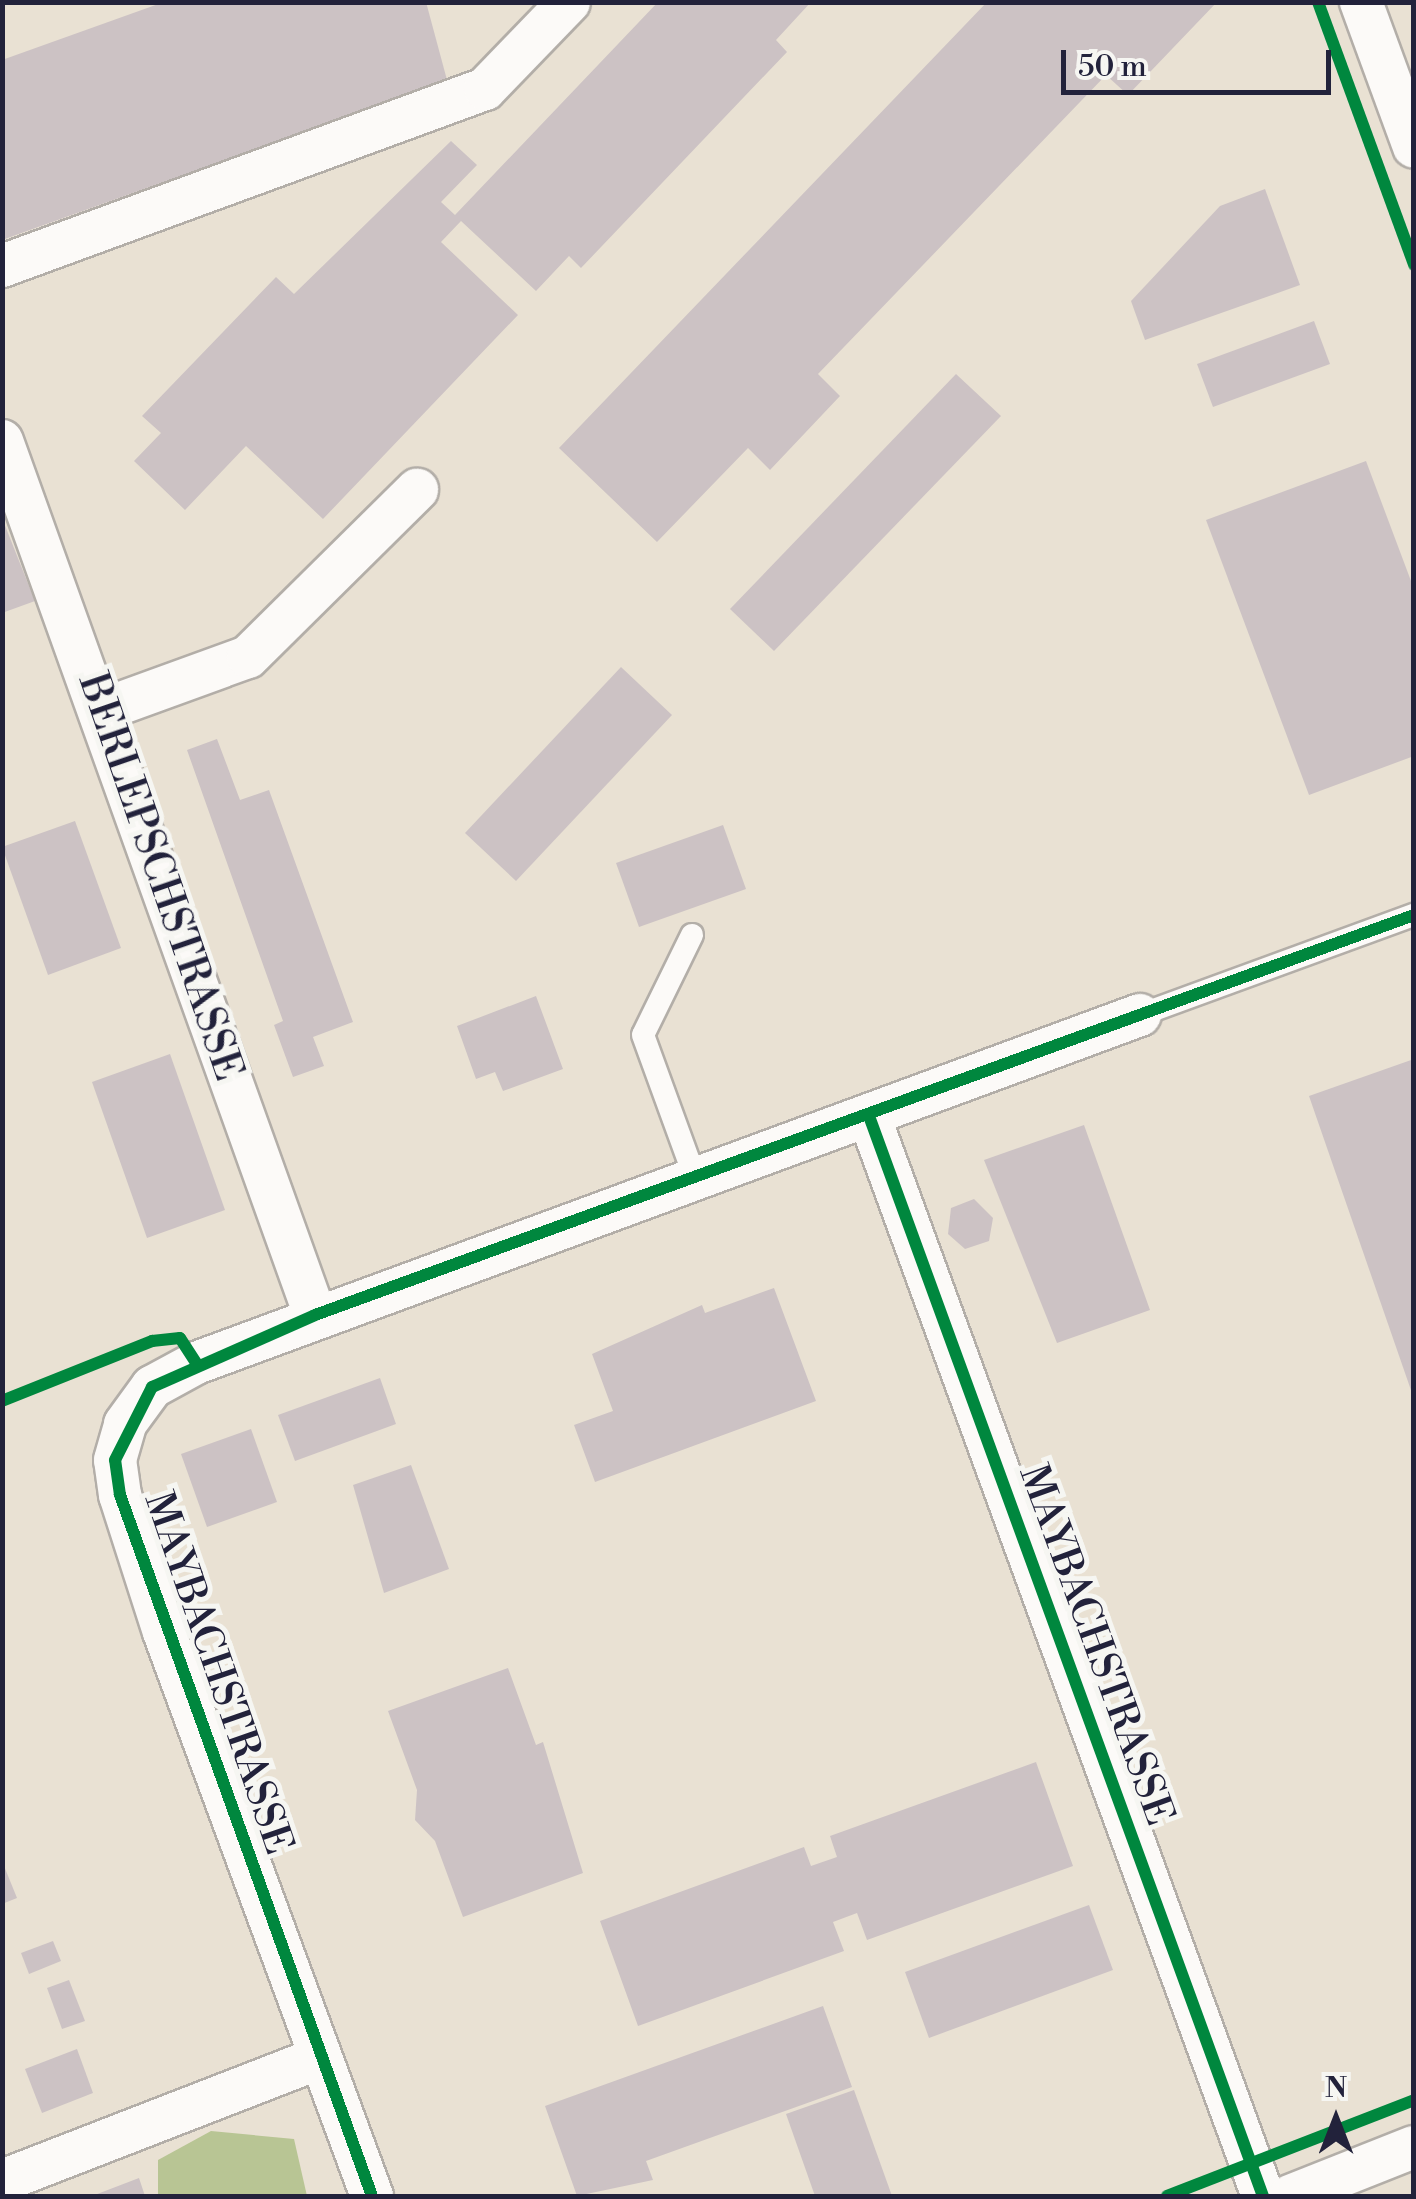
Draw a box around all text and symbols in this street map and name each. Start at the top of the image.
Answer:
scale bar [1066,30,1336,92]
text: 50 m [1078,48,1147,86]
street label: BERLEPSCHSTRASSE [68,667,252,1087]
street label: MAYBACHSTRASSE [1009,1458,1183,1832]
street label: MAYBACHSTRASSE [134,1486,302,1860]
north arrow [1286,2069,1386,2169]
text: N [1325,2071,1347,2106]

